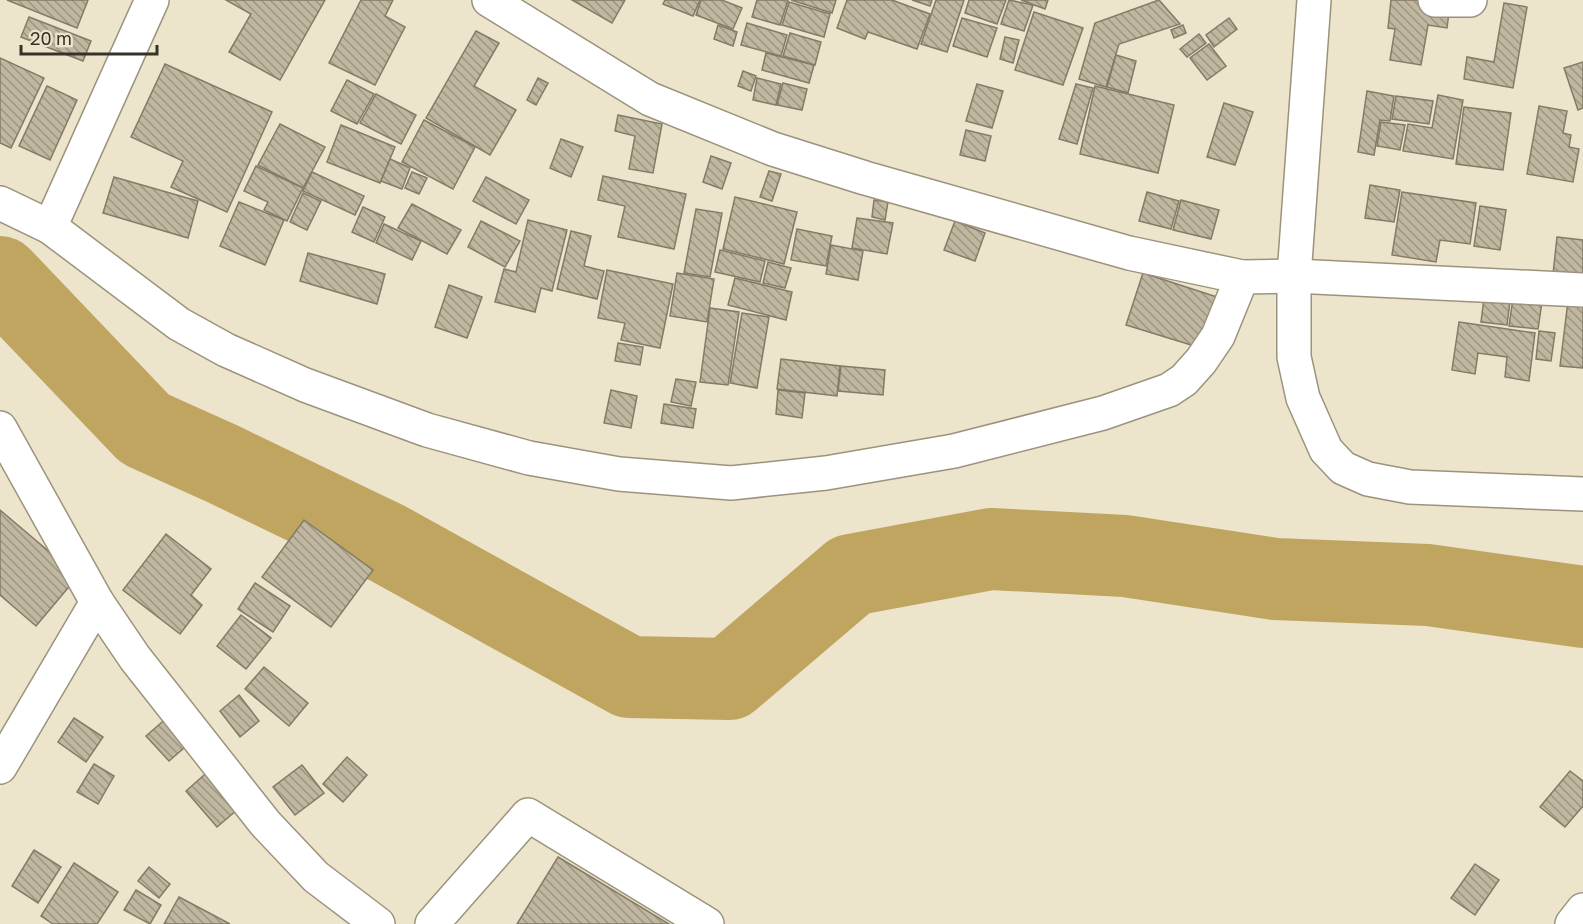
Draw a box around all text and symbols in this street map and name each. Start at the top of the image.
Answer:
scale bar [21,18,158,56]
text: 20 m [30,27,72,49]

